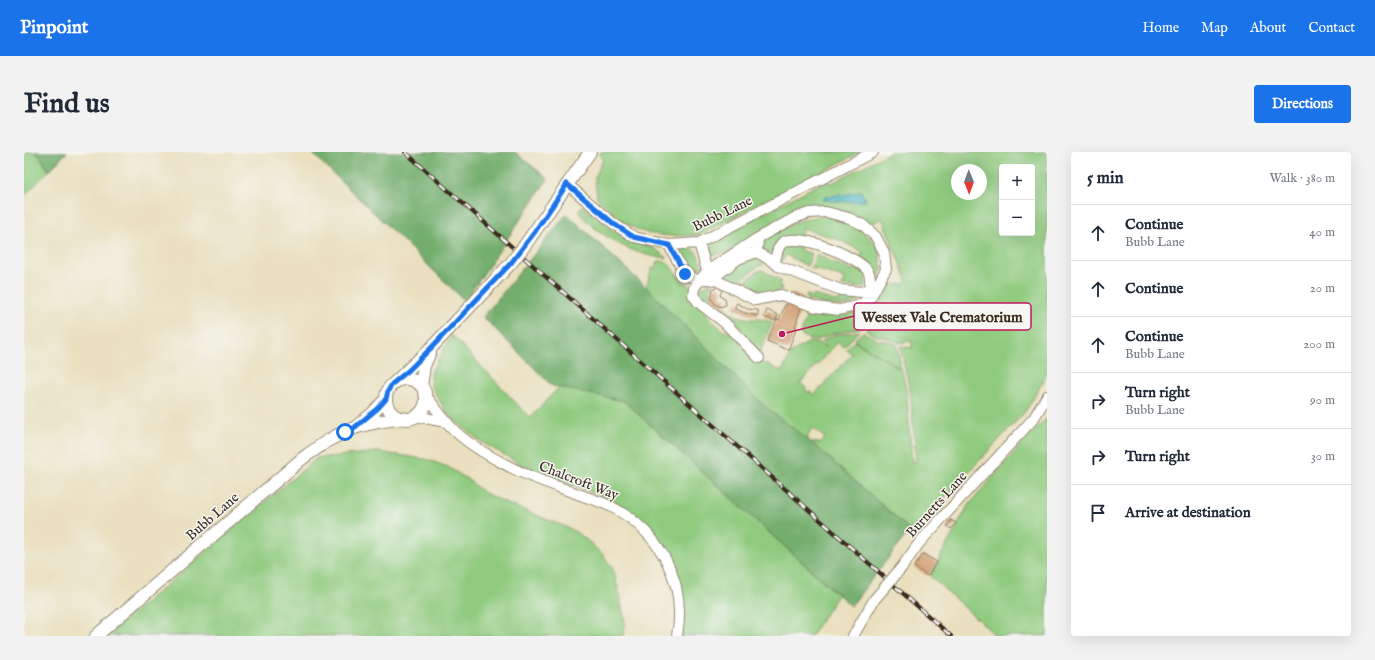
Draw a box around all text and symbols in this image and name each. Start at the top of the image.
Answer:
text: Pinpoint [20,16,88,40]
text: Home [1143,19,1179,37]
text: Map [1201,19,1228,37]
text: About [1250,19,1286,37]
text: Contact [1308,19,1355,37]
button: Directions [1254,85,1351,123]
text: Find us [24,87,110,122]
north arrow [951,164,987,200]
map controls [999,164,1035,236]
button: + [999,164,1035,200]
text: 5 min [1087,168,1124,189]
text: Walk · 380 m [1270,170,1335,187]
street label: Bubb Lane [690,191,756,236]
button: − [999,200,1035,236]
text: Continue [1125,215,1183,234]
icon: ahead [1087,222,1109,244]
text: 40 m [1309,224,1335,241]
text: Bubb Lane [1125,234,1185,251]
route end [676,265,694,283]
icon: ahead [1087,278,1109,300]
text: Continue [1125,279,1183,298]
text: 20 m [1310,280,1335,297]
callout: Wessex Vale Crematorium [854,303,1031,330]
text: Wessex Vale Crematorium [860,308,1023,327]
text: Continue [1125,327,1183,346]
icon: ahead [1087,334,1109,356]
text: 200 m [1303,336,1335,353]
text: Bubb Lane [1125,346,1185,363]
text: Turn right [1125,383,1190,402]
icon: right [1087,390,1109,412]
text: 90 m [1310,392,1335,409]
text: Bubb Lane [1125,402,1185,419]
route start [336,423,354,441]
icon: right [1087,446,1109,468]
text: Turn right [1125,447,1190,466]
text: 30 m [1311,448,1335,465]
street label: Chalcroft Way [536,457,621,504]
street label: Burnetts Lane [902,467,972,542]
street label: Bubb Lane [182,488,243,545]
icon: arrive [1087,502,1109,524]
text: Arrive at destination [1125,503,1251,522]

